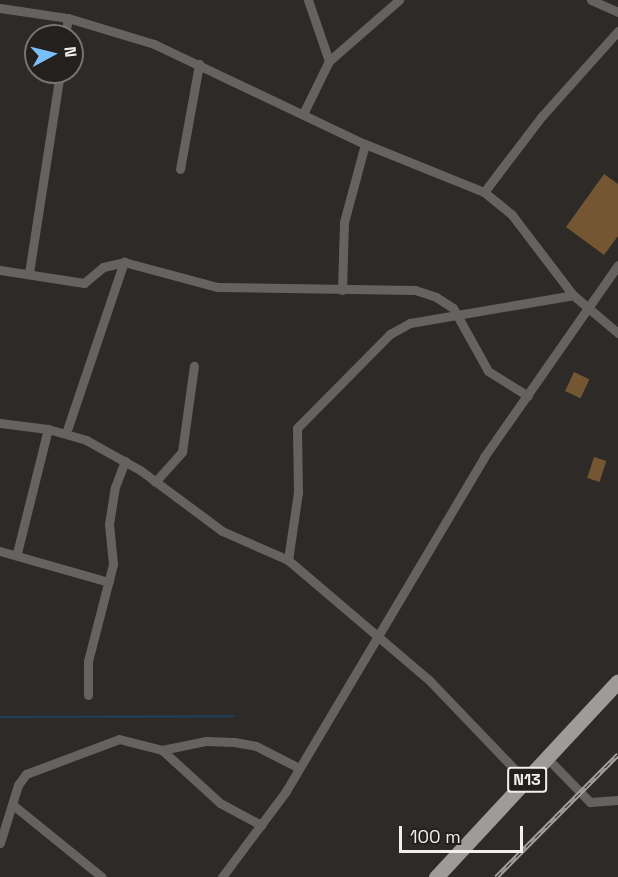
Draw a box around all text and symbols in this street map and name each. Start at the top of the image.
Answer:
north arrow [24,24,84,84]
text: N [59,45,81,59]
road number: N13 [506,767,548,793]
scale bar [402,814,526,852]
text: 100 m [410,825,461,848]

